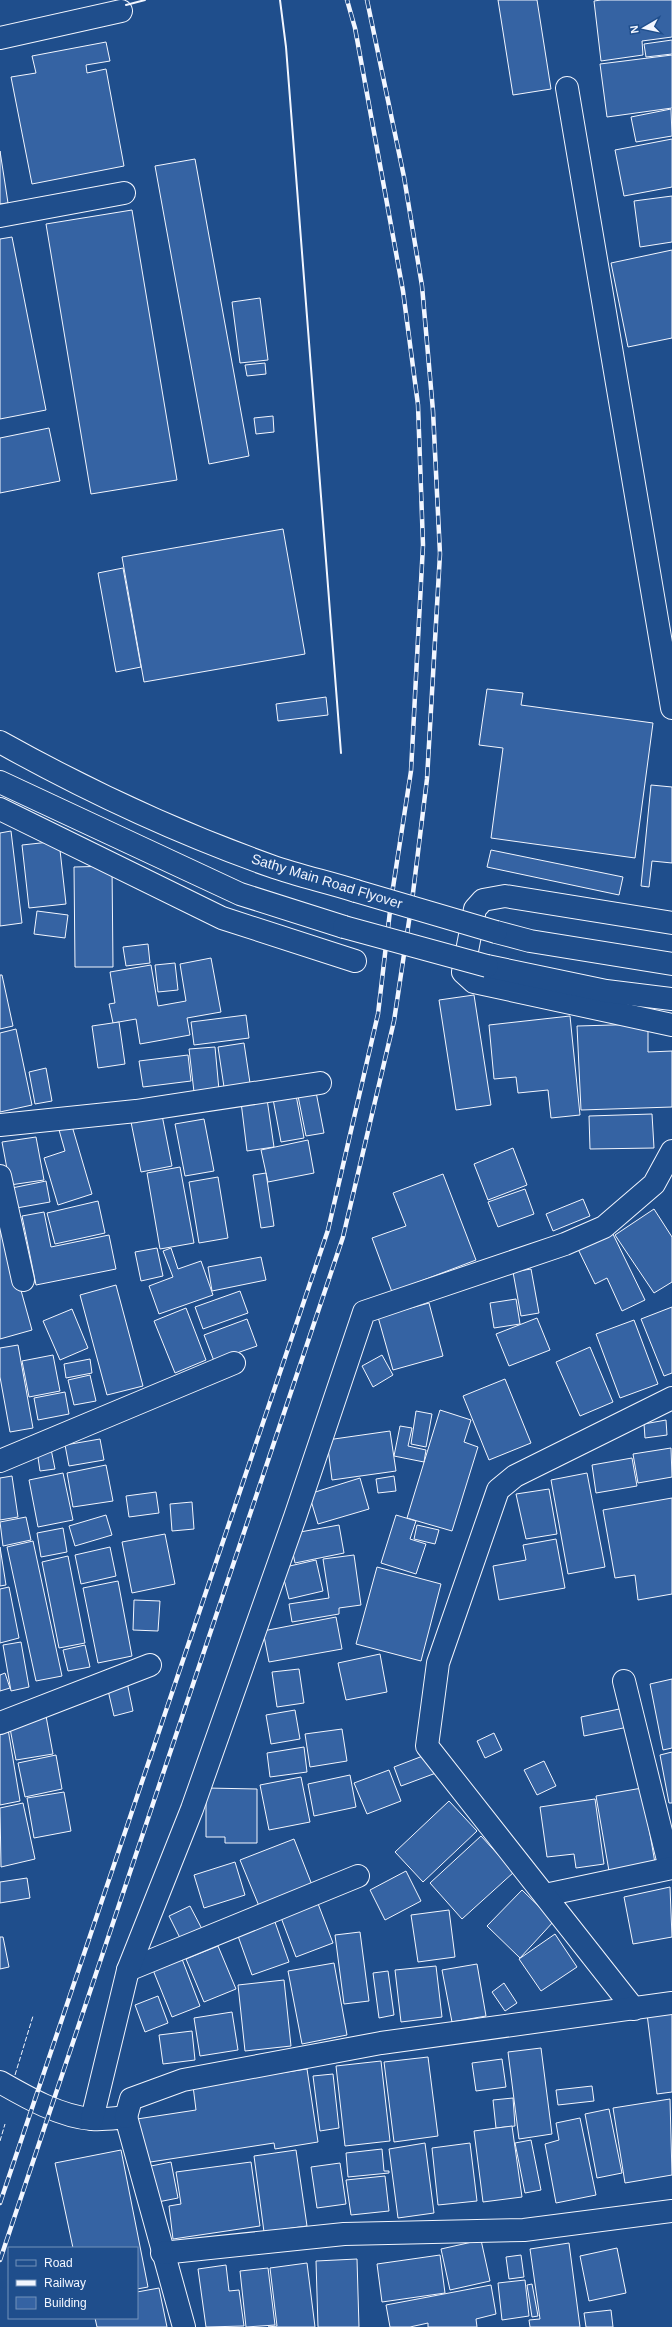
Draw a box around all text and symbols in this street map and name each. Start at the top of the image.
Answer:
north arrow [624,8,664,48]
text: N [628,25,641,34]
street label: Sathy Main Road Flyover [250,850,405,912]
legend [8,2247,138,2319]
text: Road [44,2256,73,2270]
text: Railway [44,2276,86,2290]
text: Building [44,2296,87,2310]

